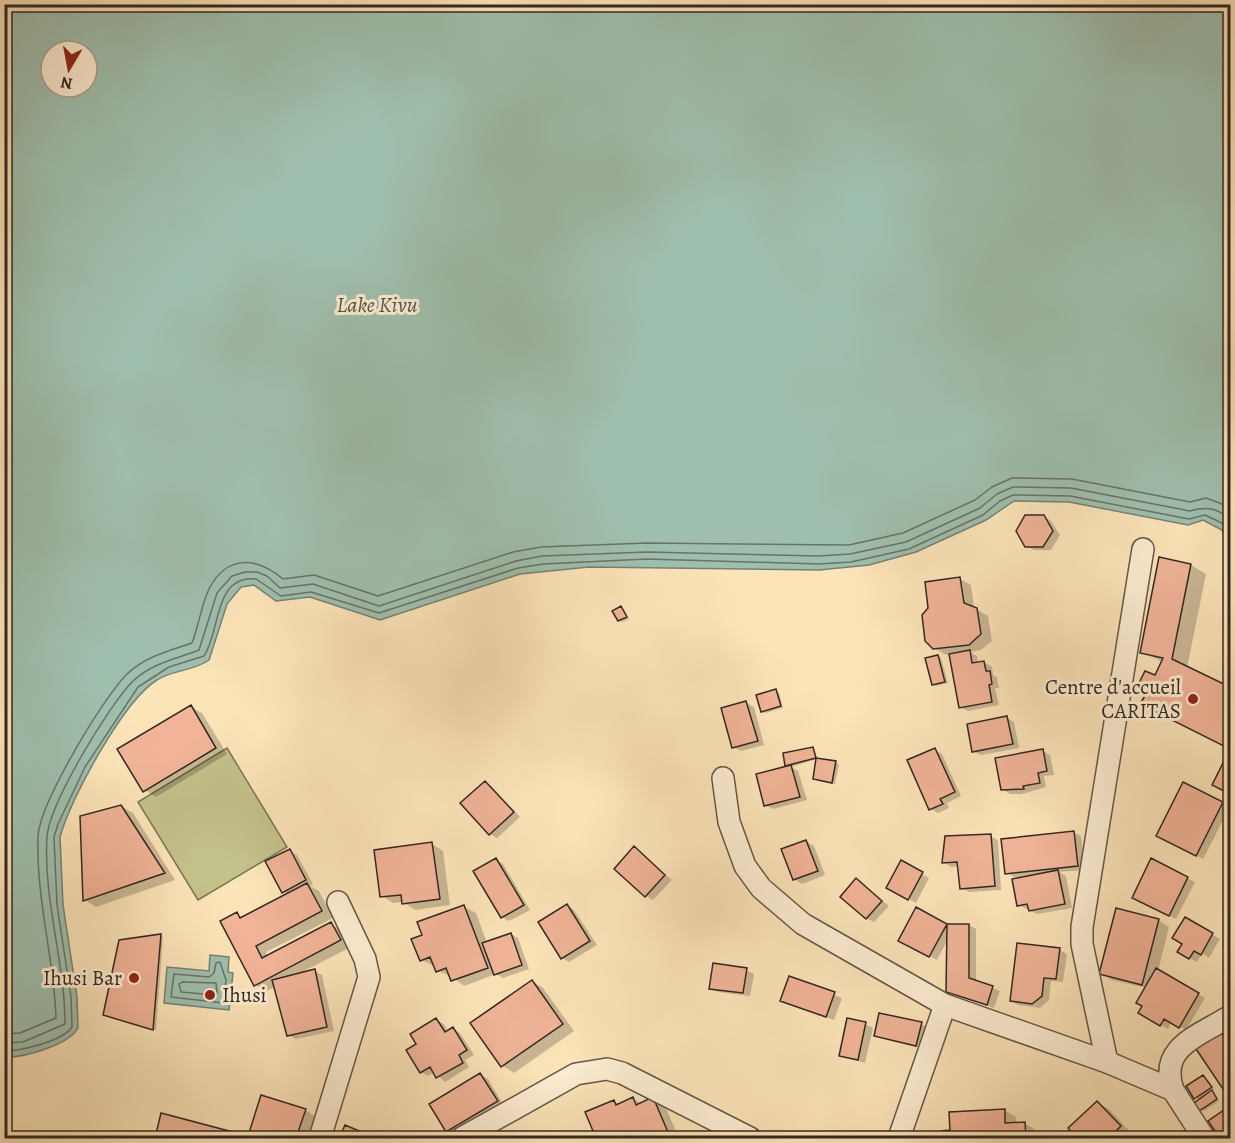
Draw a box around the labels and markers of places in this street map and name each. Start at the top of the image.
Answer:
place label: Centre d'accueil CARITAS [1045,673,1181,725]
marker: Centre d'accueil CARITAS [1186,692,1200,706]
place label: Ihusi Bar [43,964,122,992]
marker: Ihusi Bar [127,971,141,985]
place label: Ihusi [222,981,267,1009]
marker: Ihusi [203,988,217,1002]

